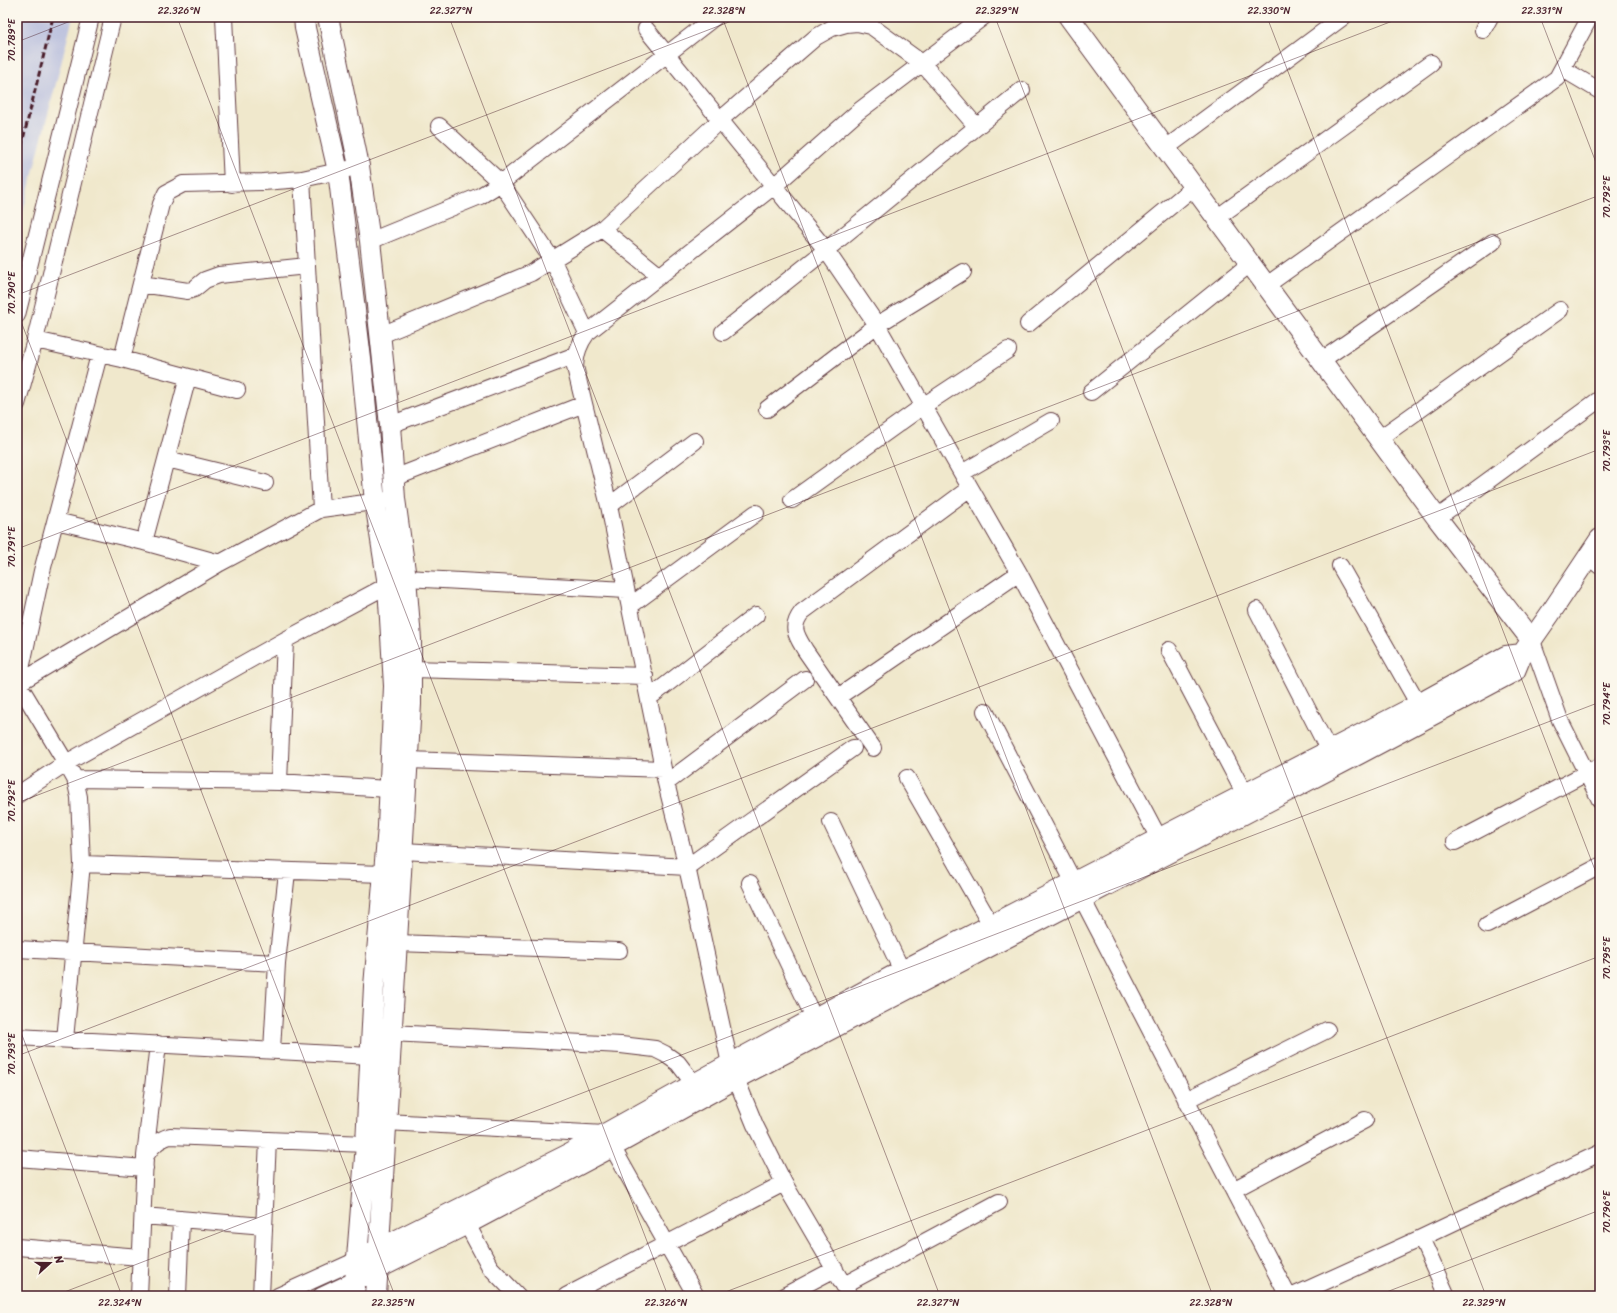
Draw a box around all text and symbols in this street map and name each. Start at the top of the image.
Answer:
text: 22.326°N [158,2,200,20]
text: 22.327°N [430,2,472,20]
text: 22.328°N [702,2,746,20]
text: 22.329°N [975,2,1019,20]
text: 22.330°N [1247,2,1291,20]
text: 22.331°N [1521,2,1563,20]
text: 70.789°E [3,17,21,61]
text: 70.792°E [1598,174,1616,218]
text: 70.790°E [3,270,21,315]
text: 70.793°E [1598,428,1616,472]
text: 70.791°E [3,525,21,568]
text: 70.794°E [1598,681,1616,725]
text: 70.792°E [3,778,21,822]
text: 70.795°E [1598,935,1616,979]
text: 70.793°E [3,1031,21,1075]
text: 70.796°E [1598,1189,1616,1233]
north arrow [30,1243,70,1283]
text: N [48,1252,69,1267]
text: 22.324°N [98,1294,142,1312]
text: 22.325°N [371,1294,415,1312]
text: 22.326°N [645,1294,687,1312]
text: 22.327°N [917,1294,959,1312]
text: 22.328°N [1189,1294,1233,1312]
text: 22.329°N [1462,1294,1506,1312]

